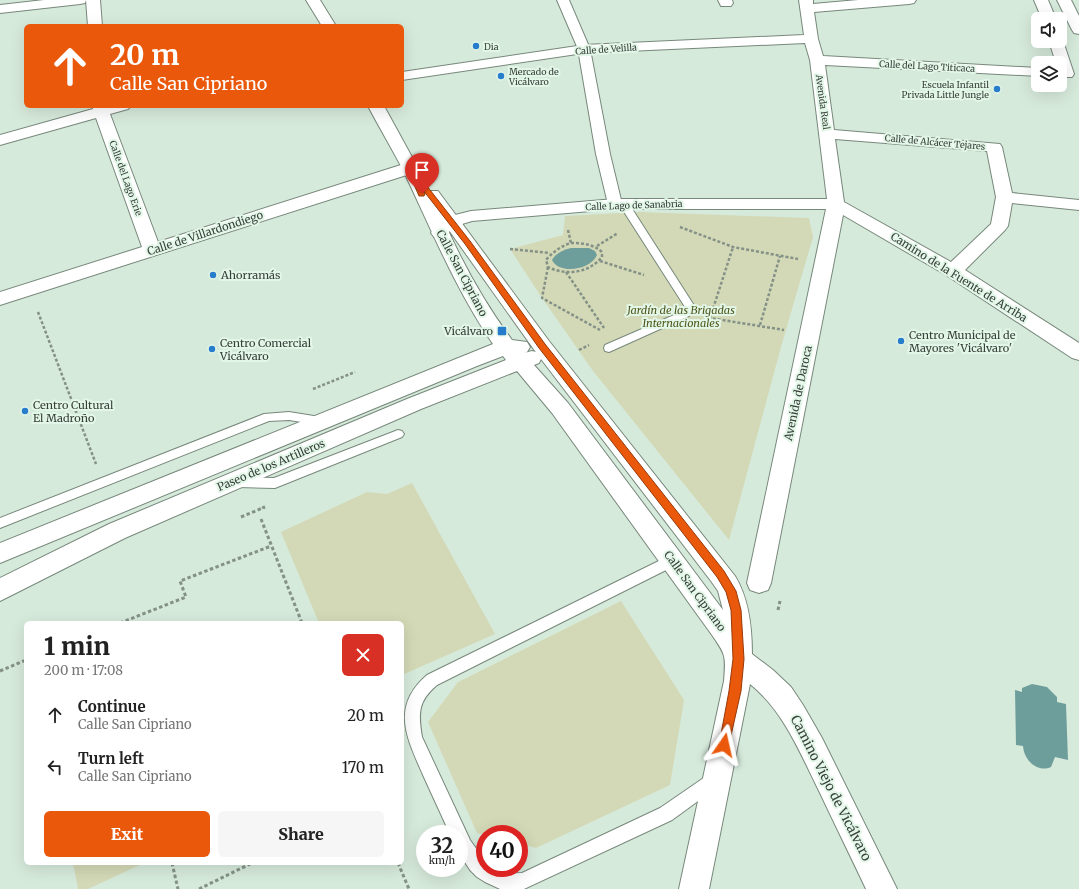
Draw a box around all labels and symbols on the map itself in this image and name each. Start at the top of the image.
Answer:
marker: Dia [471,41,481,51]
place label: Dia [484,41,499,52]
street label: Calle de Velilla [575,41,637,57]
street label: Calle del Lago Titicaca [879,58,975,74]
place label: Mercado de Vicálvaro [508,66,559,87]
marker: Mercado de Vicálvaro [496,71,506,81]
street label: Avenida Real [814,73,832,130]
place label: Escuela Infantil Privada Little Jungle [902,79,989,100]
marker: Escuela Infantil Privada Little Jungle [992,84,1002,94]
street label: Calle de Alcácer Tejares [884,132,986,152]
street label: Calle del Lago Erie [107,139,145,217]
pin [405,153,439,194]
street label: Calle Lago de Sanabria [585,198,683,212]
street label: Calle de Villardondiego [145,207,265,258]
street label: Calle San Cipriano [433,227,491,319]
street label: Camino de la Fuente de Arriba [888,229,1030,325]
place label: Ahorramás [220,268,280,282]
marker: Ahorramás [208,270,218,280]
park label: Jardín de las Brigadas Internacionales [626,303,735,330]
place label: Vicálvaro [443,324,494,338]
marker: Vicálvaro [496,325,508,337]
place label: Centro Municipal de Mayores 'Vicálvaro' [909,328,1016,355]
place label: Centro Comercial Vicálvaro [219,336,312,363]
marker: Centro Municipal de Mayores 'Vicálvaro' [896,336,906,346]
marker: Centro Comercial Vicálvaro [207,344,217,354]
street label: Avenida de Daroca [781,344,815,443]
place label: Centro Cultural El Madroño [33,398,114,425]
marker: Centro Cultural El Madroño [20,406,30,416]
street label: Paseo de los Artilleros [215,436,327,494]
street label: Calle San Cipriano [661,548,729,634]
street label: Camino Viejo de Vicálvaro [787,712,875,864]
position arrow [703,724,745,766]
speed limit sign: 40 [476,825,528,877]

